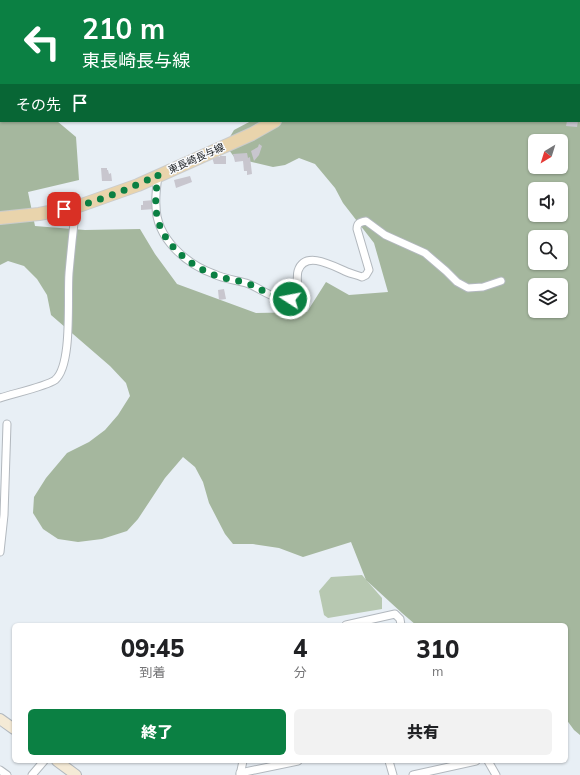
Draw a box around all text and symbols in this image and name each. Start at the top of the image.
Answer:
text: 210 m [82,11,165,46]
icon: left [16,16,68,68]
text: 東長崎長与線 [82,49,190,72]
icon: arrive [69,92,91,114]
text: その先 [16,95,61,114]
north arrow [528,134,568,174]
map controls [528,134,568,318]
street label: 東長崎長与線 [166,140,226,177]
button: sound [528,182,568,222]
pin [47,192,81,226]
icon: arrive [53,198,75,220]
button: search [528,230,568,270]
position arrow [269,278,311,320]
button: layers [528,278,568,318]
text: 09:45 [121,633,184,663]
text: 4 [293,633,308,663]
text: 310 [416,634,459,664]
text: m [432,663,443,679]
text: 到着 [140,664,166,680]
text: 分 [294,664,307,680]
button: 終了 [28,709,286,755]
button: 共有 [294,709,552,755]

